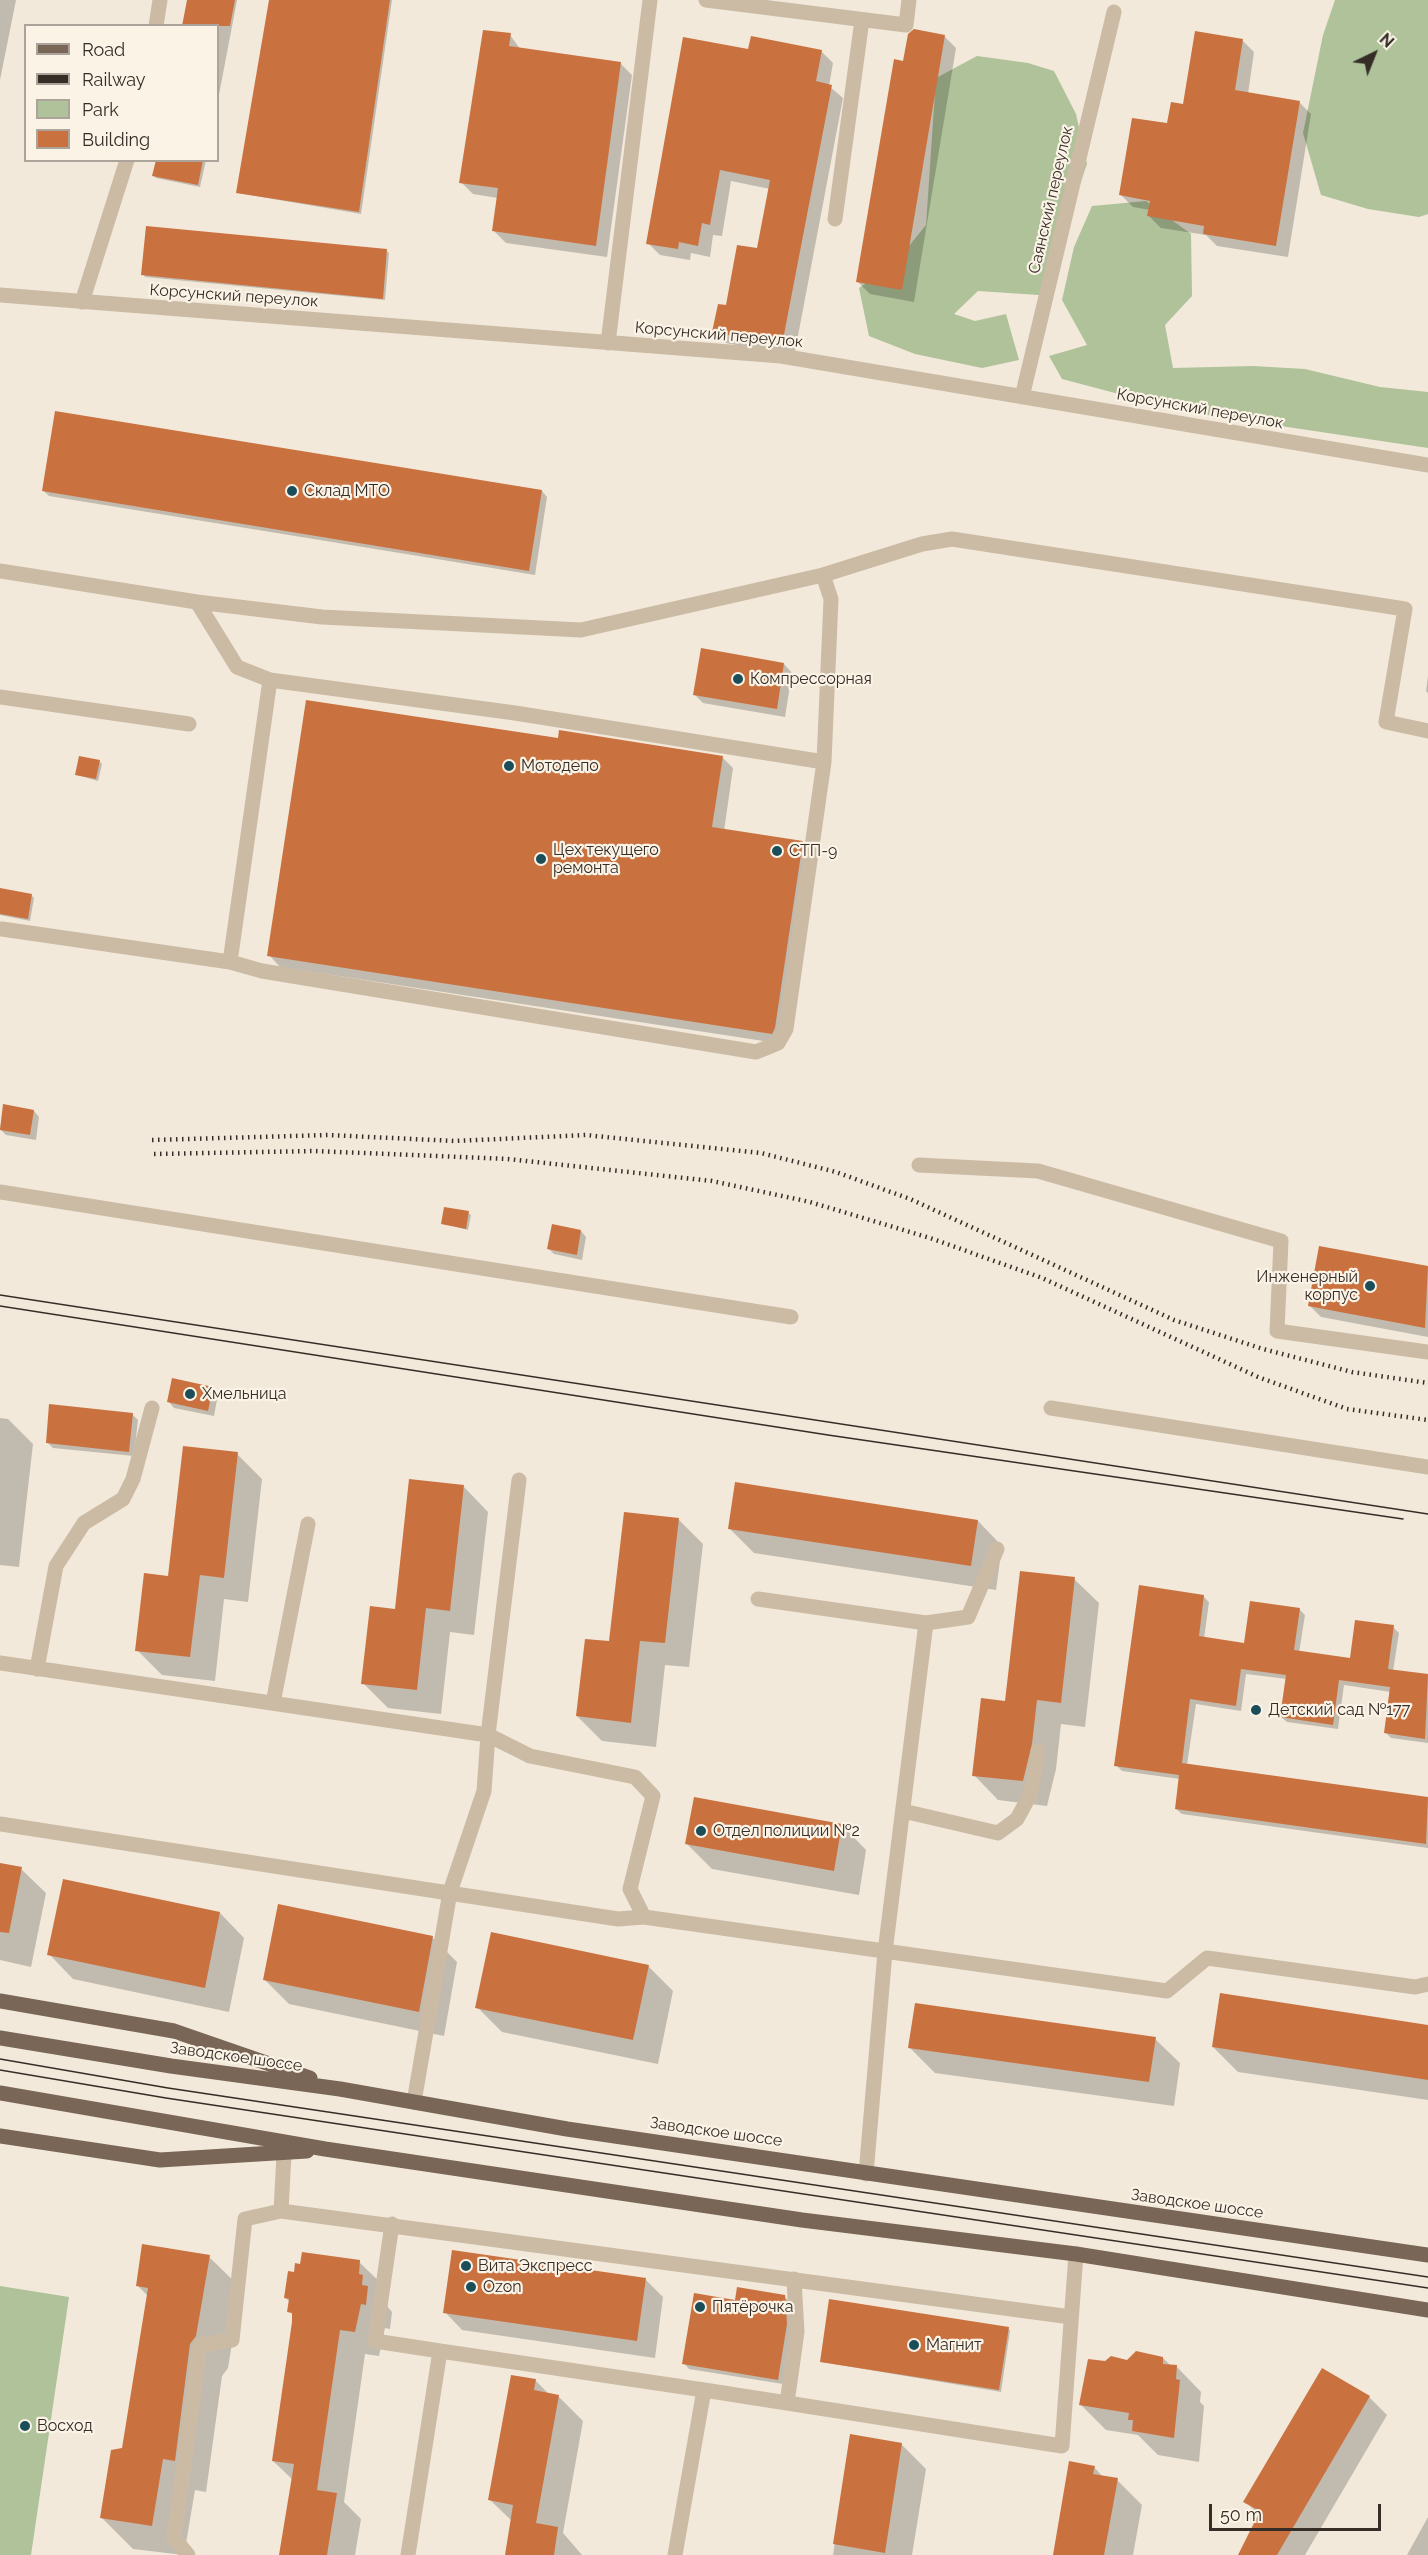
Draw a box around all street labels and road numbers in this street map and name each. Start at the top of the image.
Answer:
street label: Саянский переулок [1025,124,1077,276]
street label: Корсунский переулок [149,281,319,311]
street label: Корсунский переулок [634,318,804,352]
street label: Корсунский переулок [1115,385,1285,433]
street label: Заводское шоссе [169,2038,303,2076]
street label: Заводское шоссе [649,2113,783,2151]
street label: Заводское шоссе [1130,2185,1264,2223]

